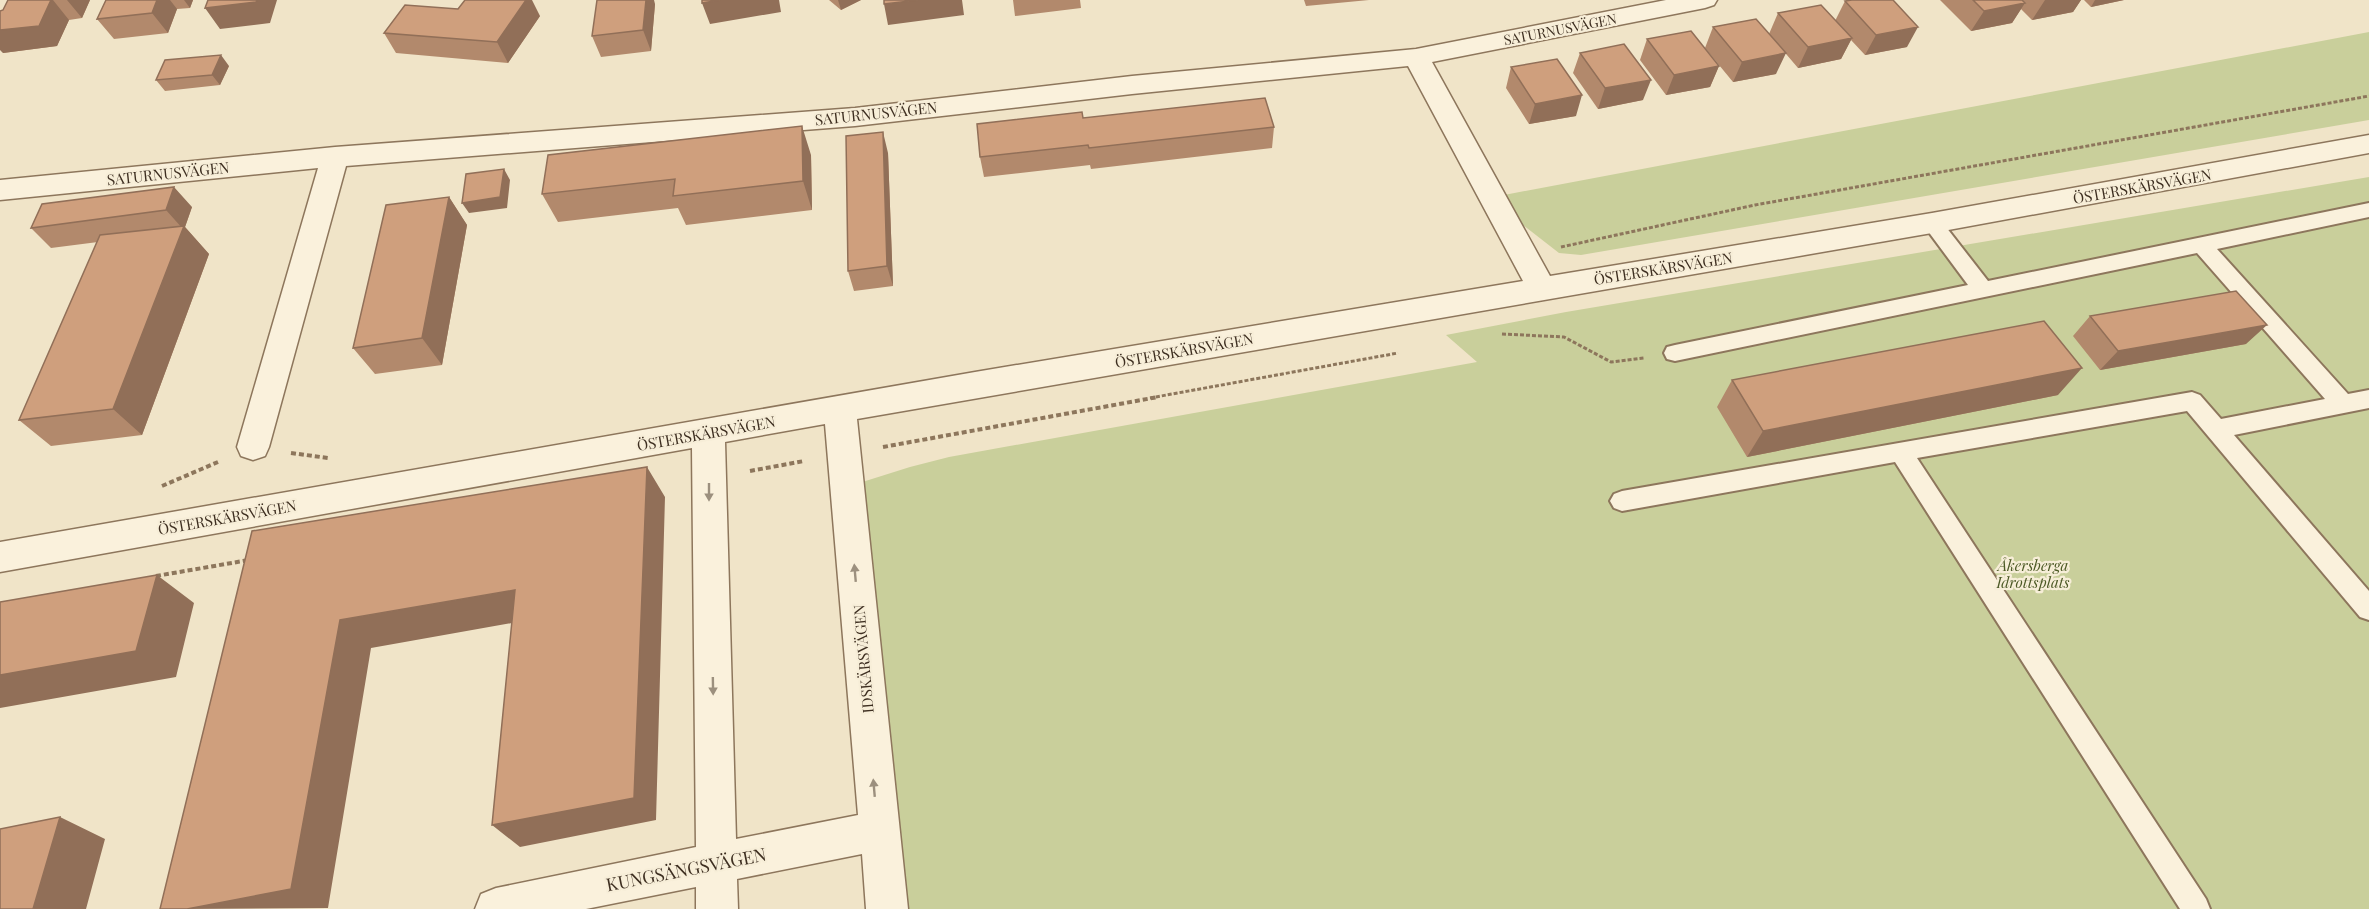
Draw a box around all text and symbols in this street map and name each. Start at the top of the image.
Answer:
street label: SATURNUSVÄGEN [1502,9,1618,49]
street label: SATURNUSVÄGEN [814,97,939,129]
street label: SATURNUSVÄGEN [106,157,231,189]
street label: ÖSTERSKÄRSVÄGEN [2071,164,2213,208]
street label: ÖSTERSKÄRSVÄGEN [1592,247,1734,289]
street label: ÖSTERSKÄRSVÄGEN [1113,328,1255,372]
street label: ÖSTERSKÄRSVÄGEN [635,411,777,455]
one-way arrow [704,482,714,501]
street label: ÖSTERSKÄRSVÄGEN [156,495,298,539]
park label: Åkersberga Idrottsplats [1995,555,2070,592]
one-way arrow [850,563,860,582]
street label: IDSKÄRSVÄGEN [848,603,878,714]
one-way arrow [708,677,718,696]
one-way arrow [869,779,879,798]
street label: KUNGSÄNGSVÄGEN [604,842,768,896]

